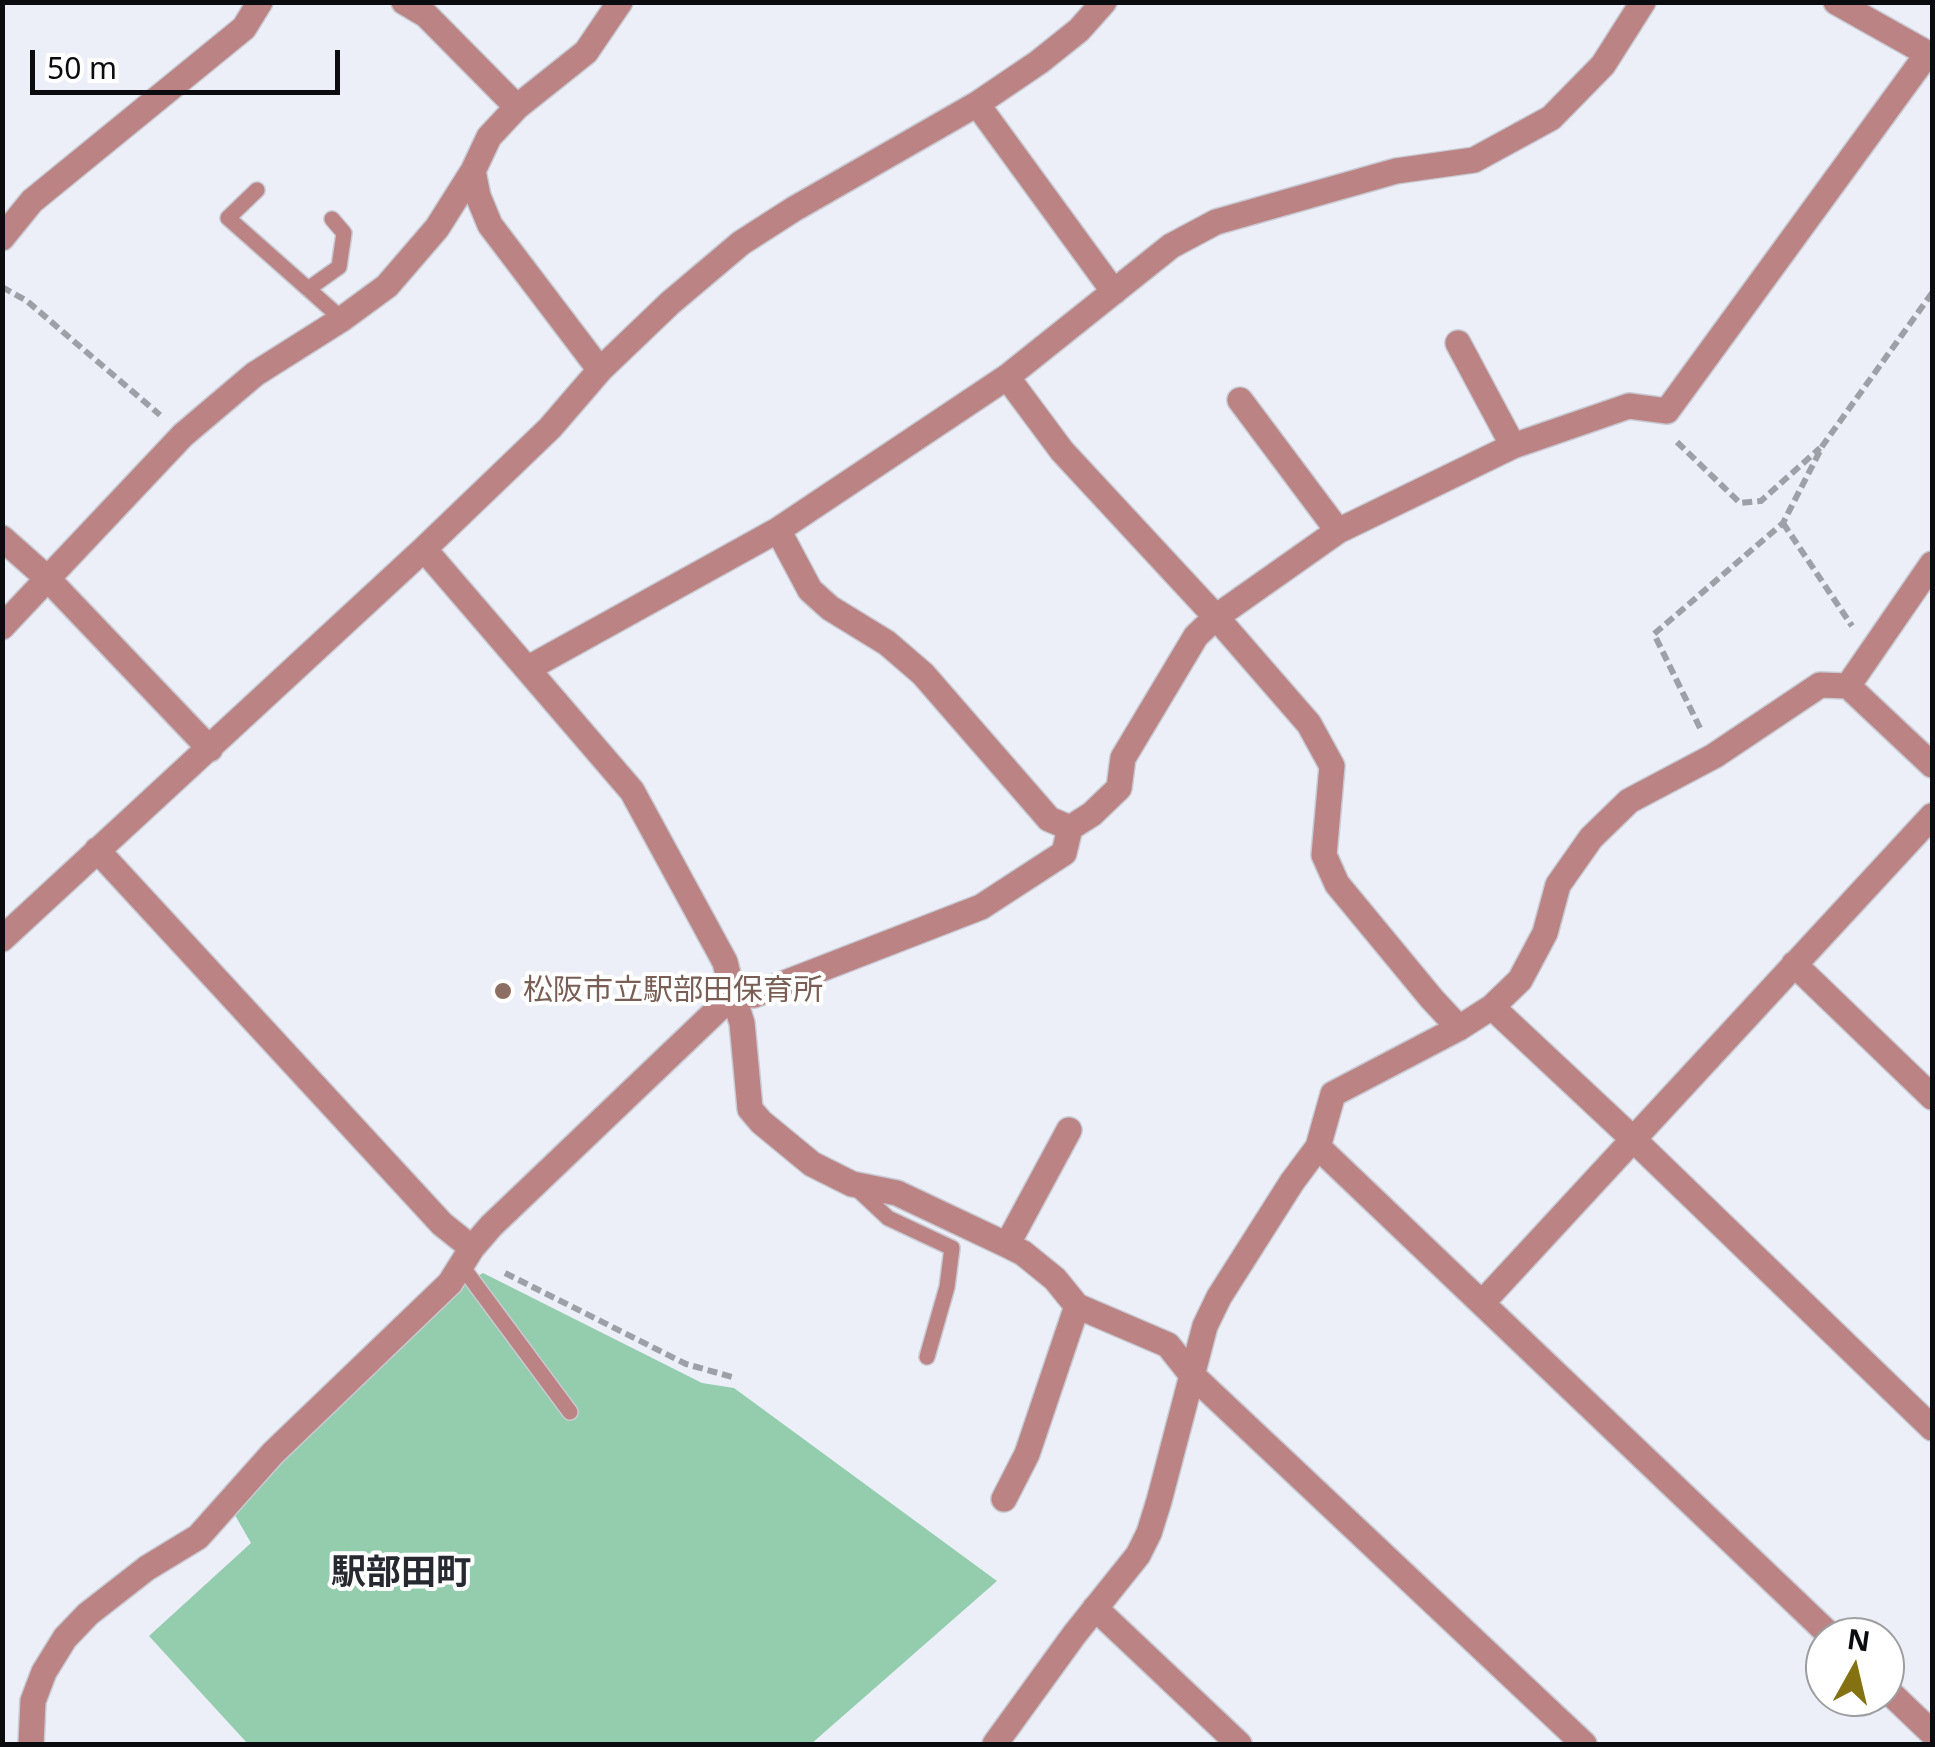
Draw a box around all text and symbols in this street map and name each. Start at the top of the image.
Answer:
scale bar [35,30,345,92]
text: 50 m [47,47,117,88]
place label: 松阪市立駅部田保育所 [523,973,823,1009]
marker: 松阪市立駅部田保育所 [492,980,514,1002]
district label: 駅部田町 [331,1553,471,1595]
north arrow [1805,1617,1905,1717]
text: N [1845,1619,1873,1660]

